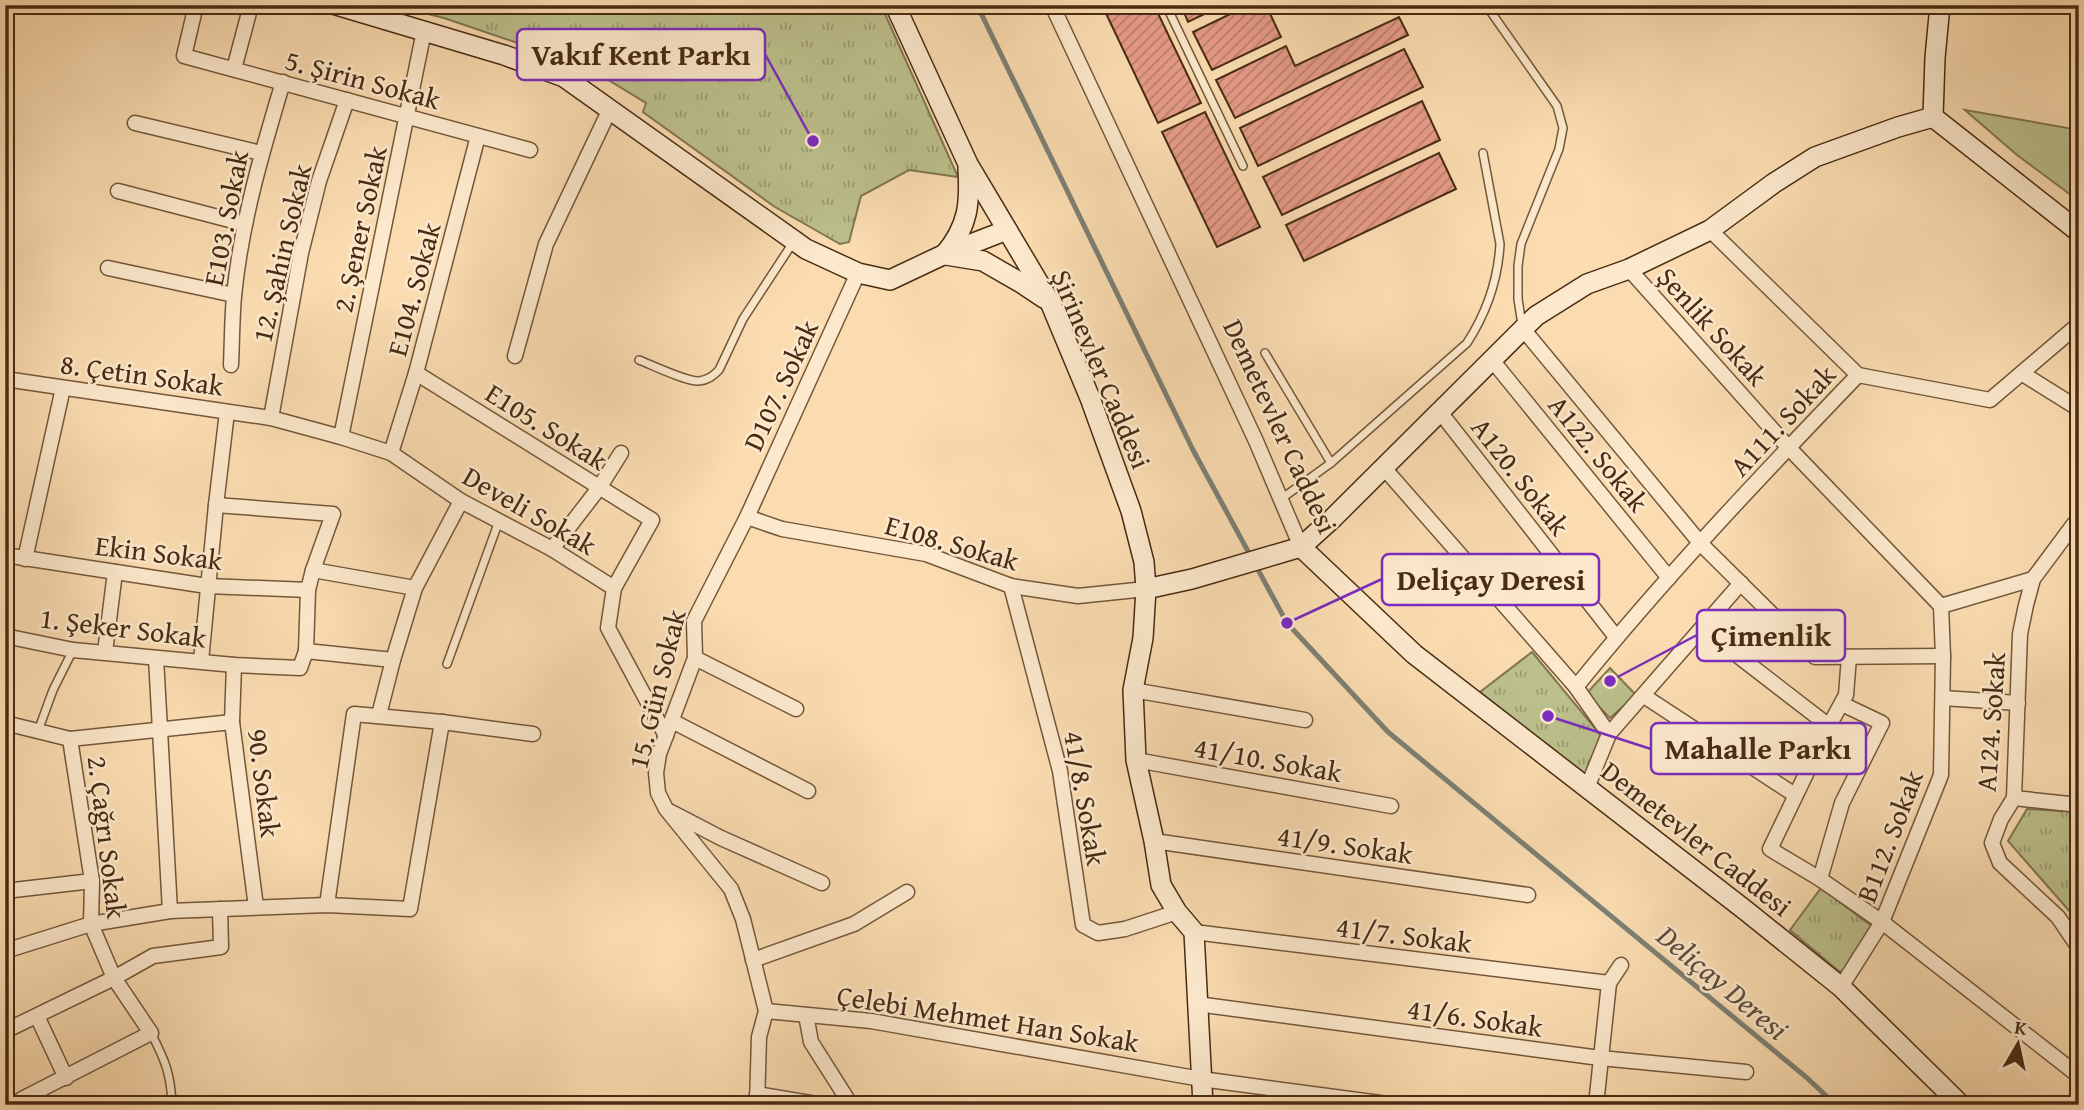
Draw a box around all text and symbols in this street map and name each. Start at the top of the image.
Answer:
callout: Vakıf Kent Parkı [517,29,765,80]
text: Vakıf Kent Parkı [531,32,751,76]
street label: 5. Şirin Sokak [281,39,446,120]
street label: 2. Şener Sokak [321,141,397,316]
street label: E103. Sokak [192,146,258,289]
street label: 12. Şahin Sokak [241,159,322,346]
street label: E104. Sokak [375,217,451,361]
street label: Şenlik Sokak [1648,257,1778,395]
street label: Şirinevler Caddesi [1042,263,1163,475]
street label: D107. Sokak [732,312,829,457]
street label: Demetevler Caddesi [1213,312,1349,540]
street label: 8. Çetin Sokak [58,342,227,406]
street label: A111. Sokak [1719,354,1845,485]
street label: E105. Sokak [478,372,617,480]
street label: A122. Sokak [1539,386,1659,521]
street label: A120. Sokak [1462,408,1581,544]
street label: Develi Sokak [456,455,605,565]
street label: E108. Sokak [880,503,1024,581]
street label: Ekin Sokak [93,524,226,580]
callout: Deliçay Deresi [1382,554,1599,605]
text: Deliçay Deresi [1397,557,1585,601]
street label: 1. Şeker Sokak [37,596,209,658]
street label: 15. Gün Sokak [616,604,696,773]
callout: Çimenlik [1697,610,1845,661]
text: Çimenlik [1711,613,1832,657]
street label: A124. Sokak [1965,650,2015,793]
callout: Mahalle Parkı [1651,723,1866,774]
street label: 90. Sokak [238,726,292,841]
street label: 41/10. Sokak [1191,726,1346,792]
text: Mahalle Parkı [1664,726,1852,770]
street label: 41/8. Sokak [1054,727,1118,869]
street label: Demetevler Caddesi [1593,750,1801,926]
street label: 2. Çağrı Sokak [78,753,138,922]
street label: B112. Sokak [1845,763,1933,908]
street label: 41/9. Sokak [1275,814,1416,874]
street label: 41/7. Sokak [1334,905,1475,963]
water label: Deliçay Deresi [1647,913,1798,1050]
street label: Çelebi Mehmet Han Sokak [834,974,1143,1062]
street label: 41/6. Sokak [1405,987,1546,1047]
north arrow [1982,1009,2052,1078]
text: K [2013,1012,2029,1042]

